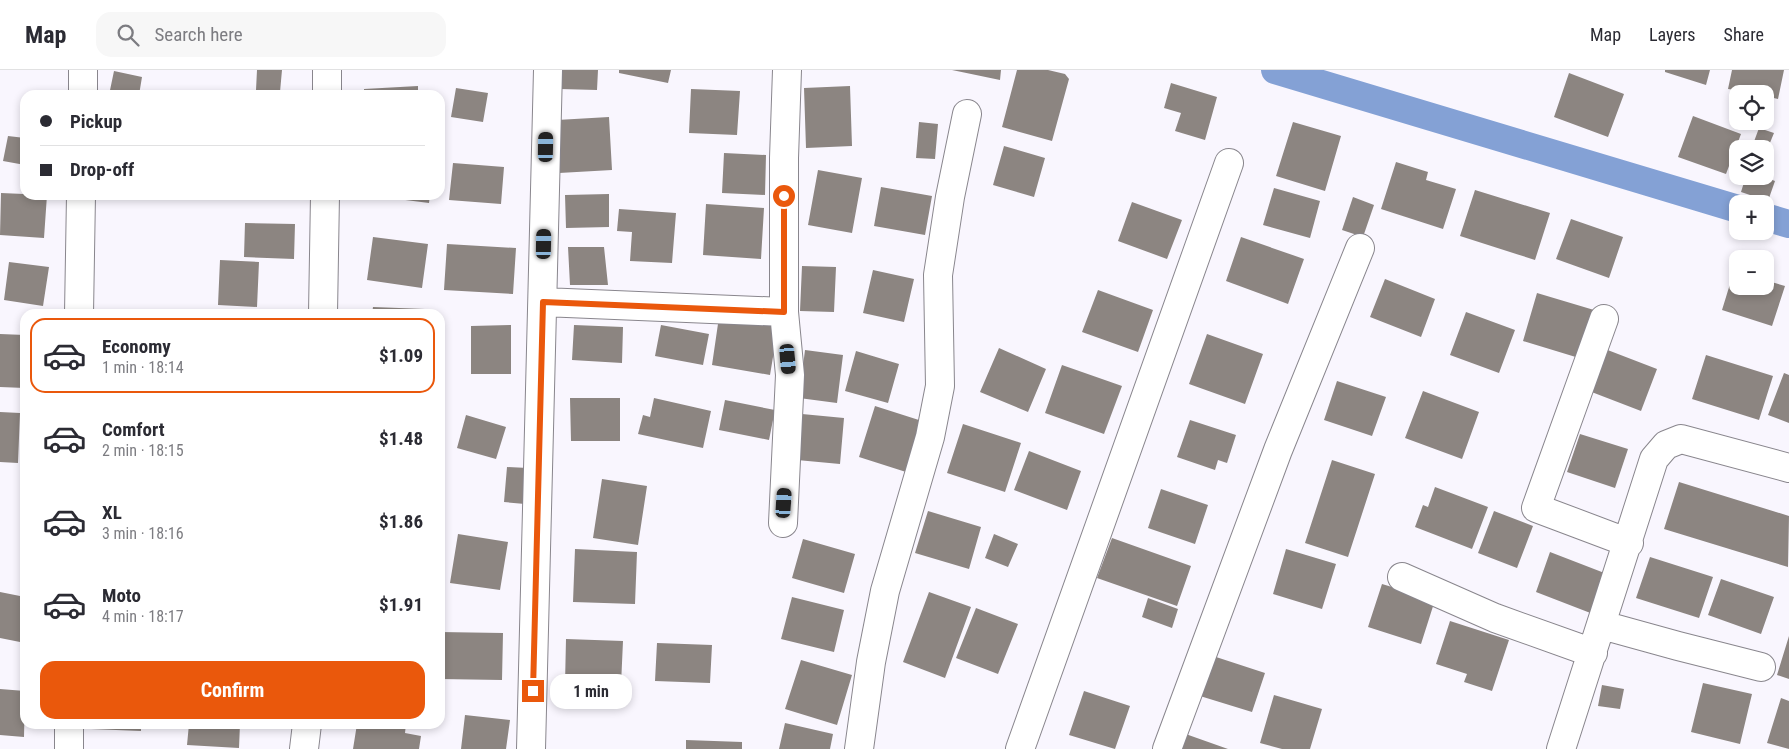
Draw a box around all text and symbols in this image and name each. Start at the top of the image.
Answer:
search box [96,12,446,57]
text: Map [25,21,66,49]
icon: search [114,21,142,49]
text: Search here [154,23,243,46]
text: Map [1590,24,1621,45]
text: Layers [1649,24,1696,45]
text: Share [1724,24,1764,45]
map controls [1729,85,1774,295]
button: locate [1729,85,1774,130]
text: Pickup [70,110,122,133]
car [538,132,553,162]
button: layers [1729,140,1774,185]
text: Drop-off [70,158,134,181]
route start [773,185,795,207]
button: + [1729,195,1774,240]
car [536,229,551,259]
button: − [1729,250,1774,295]
icon: car [42,333,87,378]
text: Economy [102,335,171,358]
car [779,343,796,375]
text: $1.09 [379,344,423,367]
text: 1 min · 18:14 [102,358,184,377]
icon: car [42,416,87,461]
text: Comfort [102,418,165,441]
text: $1.48 [379,427,423,450]
text: 2 min · 18:15 [102,441,184,460]
car [775,488,792,518]
icon: car [42,499,87,544]
text: XL [102,501,122,524]
text: $1.86 [379,510,423,533]
text: 3 min · 18:16 [102,524,184,543]
icon: car [42,582,87,627]
text: Moto [102,584,141,607]
text: $1.91 [379,593,423,616]
text: 4 min · 18:17 [102,607,184,626]
button: Confirm [40,661,425,719]
callout: 1 min [550,674,633,708]
route end [522,680,544,702]
text: 1 min [573,682,609,701]

